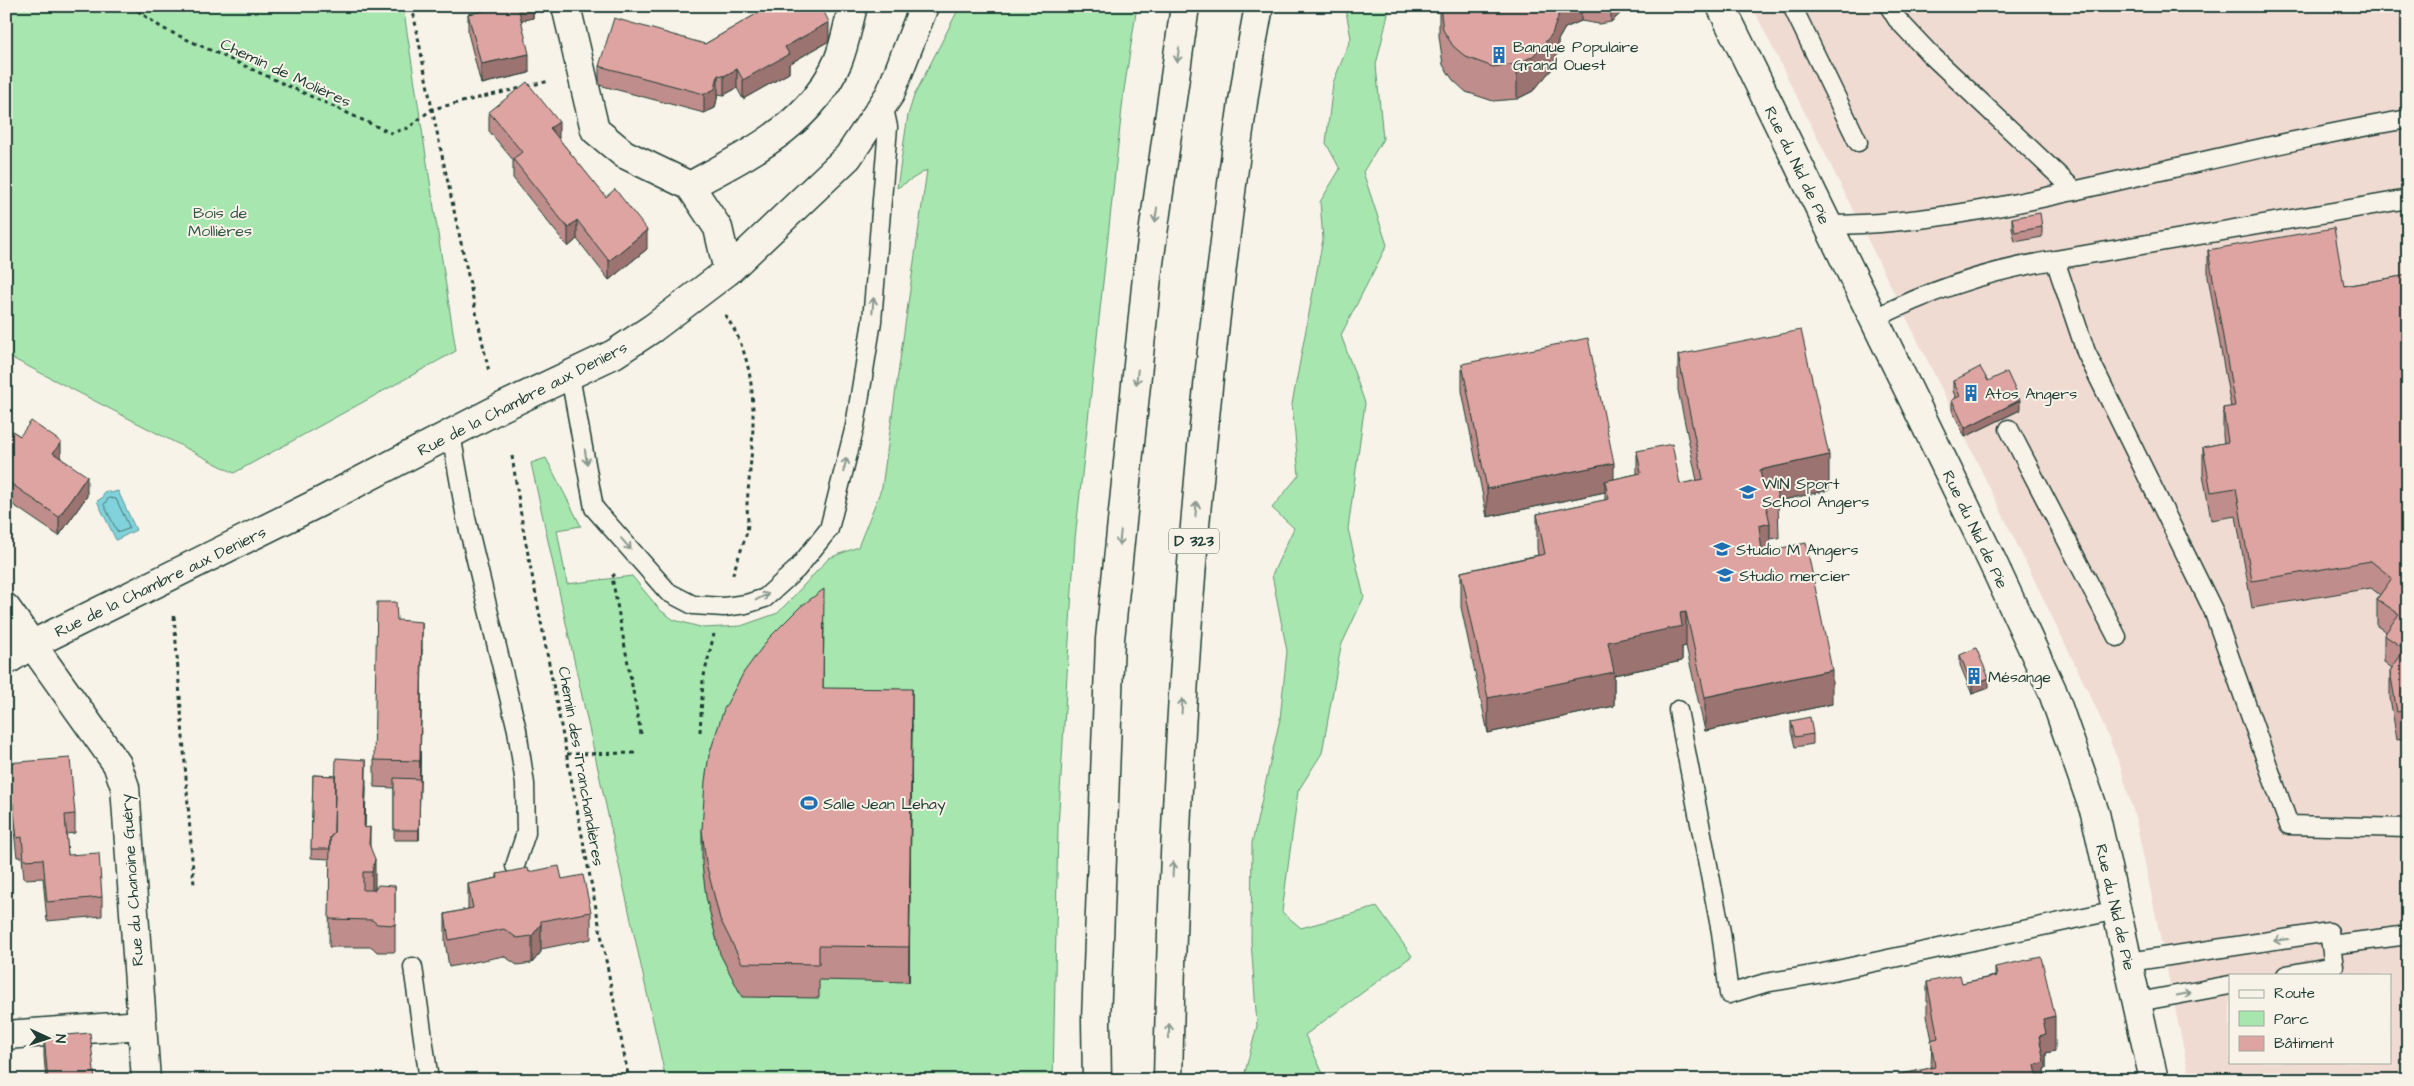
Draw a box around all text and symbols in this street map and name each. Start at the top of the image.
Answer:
street label: Chemin de Molières [217,33,354,113]
place label: Banque Populaire Grand Ouest [1513,36,1639,76]
building icon: Banque Populaire Grand Ouest [1489,45,1509,65]
one-way arrow [1173,46,1183,62]
street label: Rue du Nid de Pie [1759,103,1835,229]
park label: Bois de Mollières [188,202,252,242]
one-way arrow [1150,207,1160,223]
one-way arrow [869,297,878,313]
street label: Rue de la Chambre aux Deniers [414,336,631,462]
one-way arrow [1132,369,1142,385]
building icon: Atos Angers [1961,383,1981,403]
place label: Atos Angers [1985,383,2077,406]
one-way arrow [581,449,591,465]
one-way arrow [841,457,850,473]
street label: Rue du Nid de Pie [1937,467,2013,593]
place label: WIN Sport School Angers [1762,473,1869,514]
school or university icon: WIN Sport School Angers [1738,482,1758,502]
one-way arrow [1192,502,1201,518]
street label: Rue de la Chambre aux Deniers [51,521,270,643]
road number: D 323 [1169,528,1219,554]
one-way arrow [1115,530,1125,546]
one-way arrow [620,538,632,551]
school or university icon: Studio M Angers [1712,539,1732,559]
place label: Studio M Angers [1736,539,1859,562]
school or university icon: Studio mercier [1715,565,1735,585]
place label: Studio mercier [1739,565,1850,587]
one-way arrow [755,592,770,602]
street label: Chemin des Tranchandières [553,665,609,868]
building icon: Mésange [1964,666,1984,686]
place label: Mésange [1988,666,2051,689]
one-way arrow [1177,699,1186,715]
street label: Rue du Chanoine Guéry [115,793,150,967]
sports icon: Salle Jean Lehay [799,793,819,813]
place label: Salle Jean Lehay [823,793,946,816]
street label: Rue du Nid de Pie [2090,842,2140,973]
one-way arrow [1169,861,1178,877]
one-way arrow [2273,935,2289,945]
legend [2229,974,2392,1064]
text: Route [2274,983,2315,1004]
one-way arrow [2176,988,2192,998]
text: Parc [2274,1009,2309,1030]
north arrow [22,1014,72,1064]
one-way arrow [1164,1023,1174,1040]
text: Bâtiment [2274,1033,2334,1054]
text: N [50,1034,70,1044]

